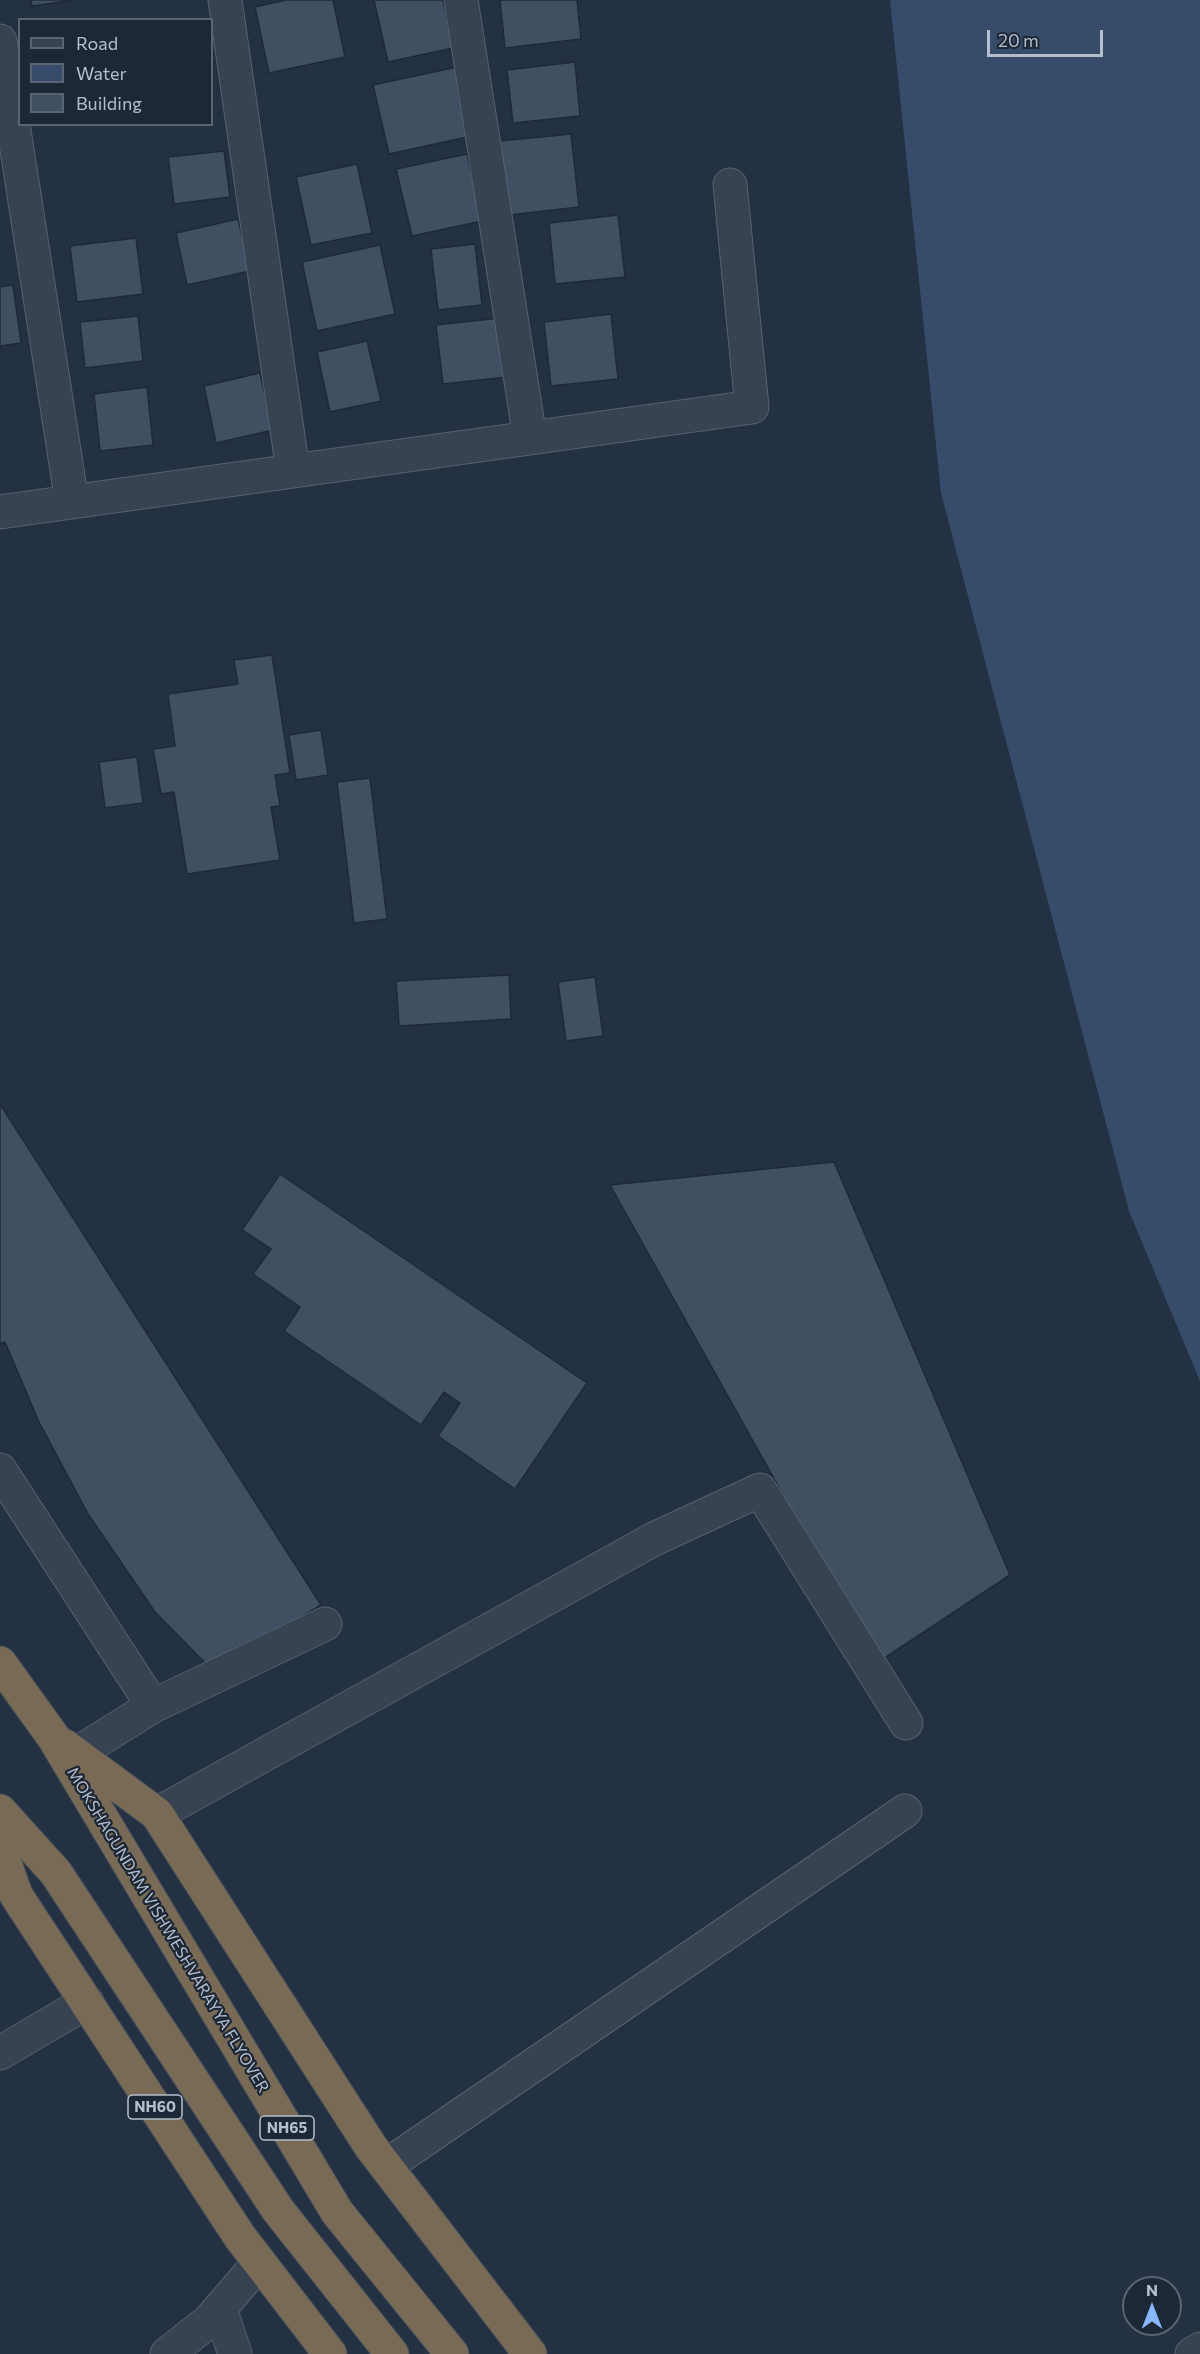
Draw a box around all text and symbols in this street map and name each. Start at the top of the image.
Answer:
legend [18,18,213,126]
scale bar [990,18,1106,56]
text: 20 m [998,29,1039,51]
text: Road [76,32,118,54]
text: Water [76,62,127,84]
text: Building [76,92,142,114]
street label: MOKSHAGUNDAM VISHWESHVARAYYA FLYOVER [63,1764,273,2096]
road number: NH60 [128,2095,182,2119]
road number: NH65 [260,2116,314,2140]
north arrow [1122,2276,1182,2336]
text: N [1146,2280,1158,2299]

